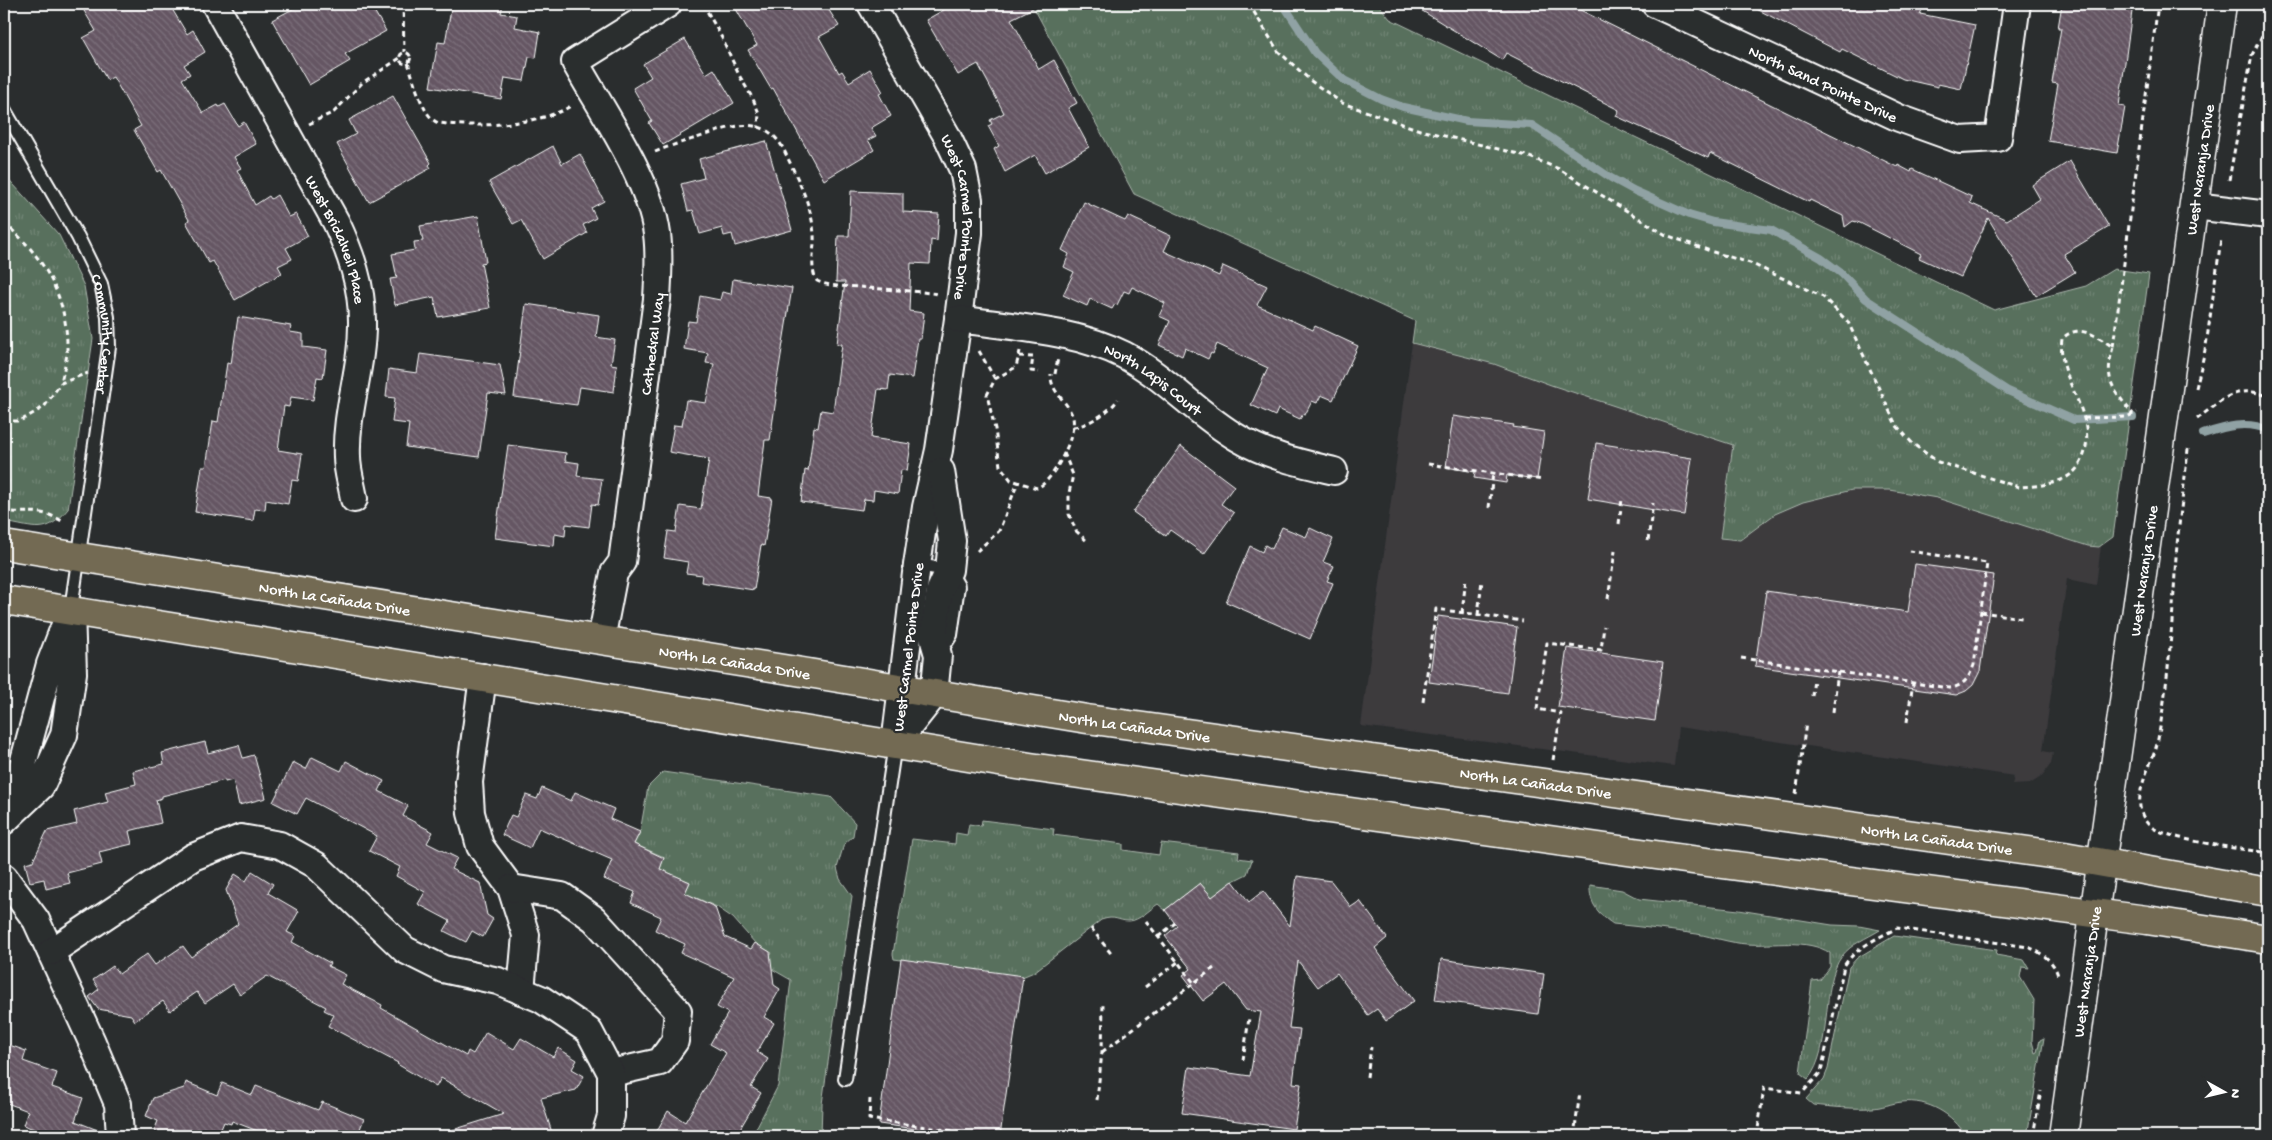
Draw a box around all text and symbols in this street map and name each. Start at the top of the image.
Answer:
street label: North Sand Pointe Drive [1745,43,1900,129]
street label: West Naranja Drive [2184,103,2221,237]
street label: West Carmel Pointe Drive [935,132,976,301]
street label: West Bridalveil Place [299,173,367,306]
street label: Community Center [85,272,115,396]
street label: Cathedral Way [638,292,670,396]
street label: North Lapis Court [1100,341,1205,423]
street label: West Naranja Drive [2127,504,2165,638]
street label: West Carmel Pointe Drive [891,561,930,733]
street label: North La Cañada Drive [257,580,412,623]
street label: North La Cañada Drive [657,643,812,686]
street label: North La Cañada Drive [1057,708,1212,749]
street label: North La Cañada Drive [1458,765,1613,806]
street label: North La Cañada Drive [1859,822,2014,862]
street label: West Naranja Drive [2071,905,2108,1039]
north arrow [2200,1068,2250,1118]
text: N [2225,1088,2243,1099]

